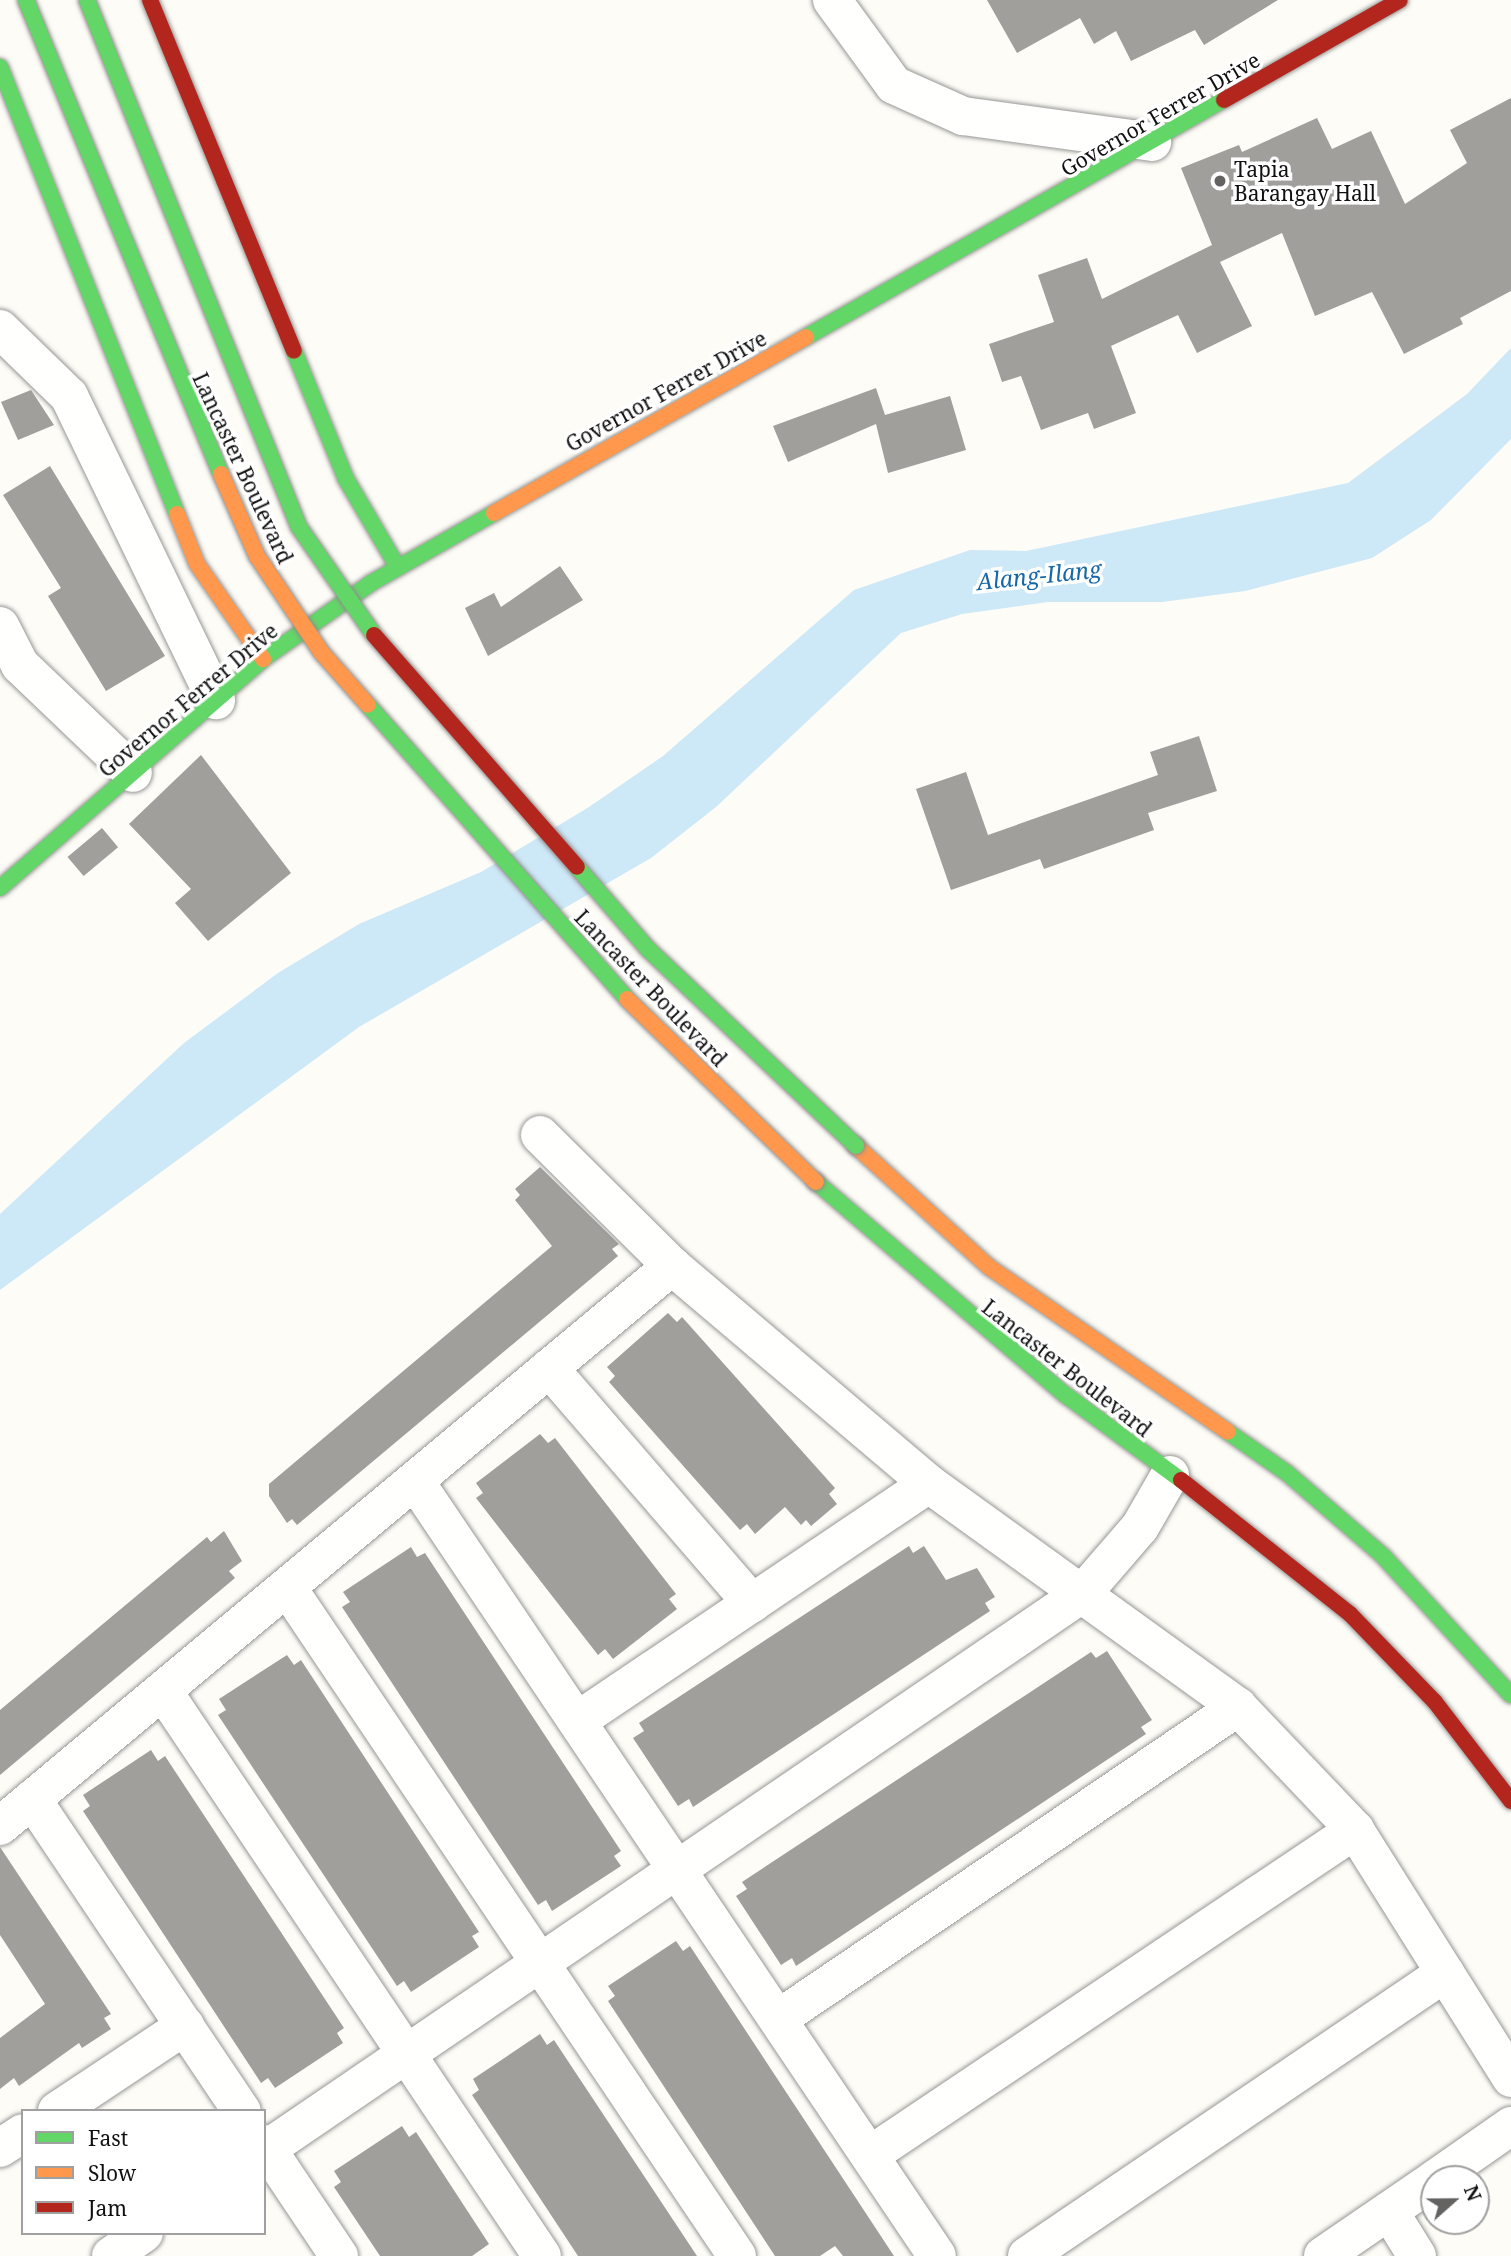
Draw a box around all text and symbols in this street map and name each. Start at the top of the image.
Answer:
street label: Governor Ferrer Drive [1056,47,1264,181]
place label: Tapia Barangay Hall [1234,156,1376,206]
marker: Tapia Barangay Hall [1212,173,1228,189]
street label: Governor Ferrer Drive [561,325,771,457]
street label: Lancaster Boulevard [188,369,298,567]
water label: Alang-Ilang [975,555,1103,595]
street label: Governor Ferrer Drive [93,618,283,782]
street label: Lancaster Boulevard [570,905,732,1071]
street label: Lancaster Boulevard [977,1294,1157,1442]
legend [21,2109,266,2235]
text: Fast [88,2124,128,2152]
text: Slow [88,2159,136,2187]
north arrow [1420,2165,1490,2235]
text: N [1458,2182,1488,2205]
text: Jam [88,2194,127,2222]

